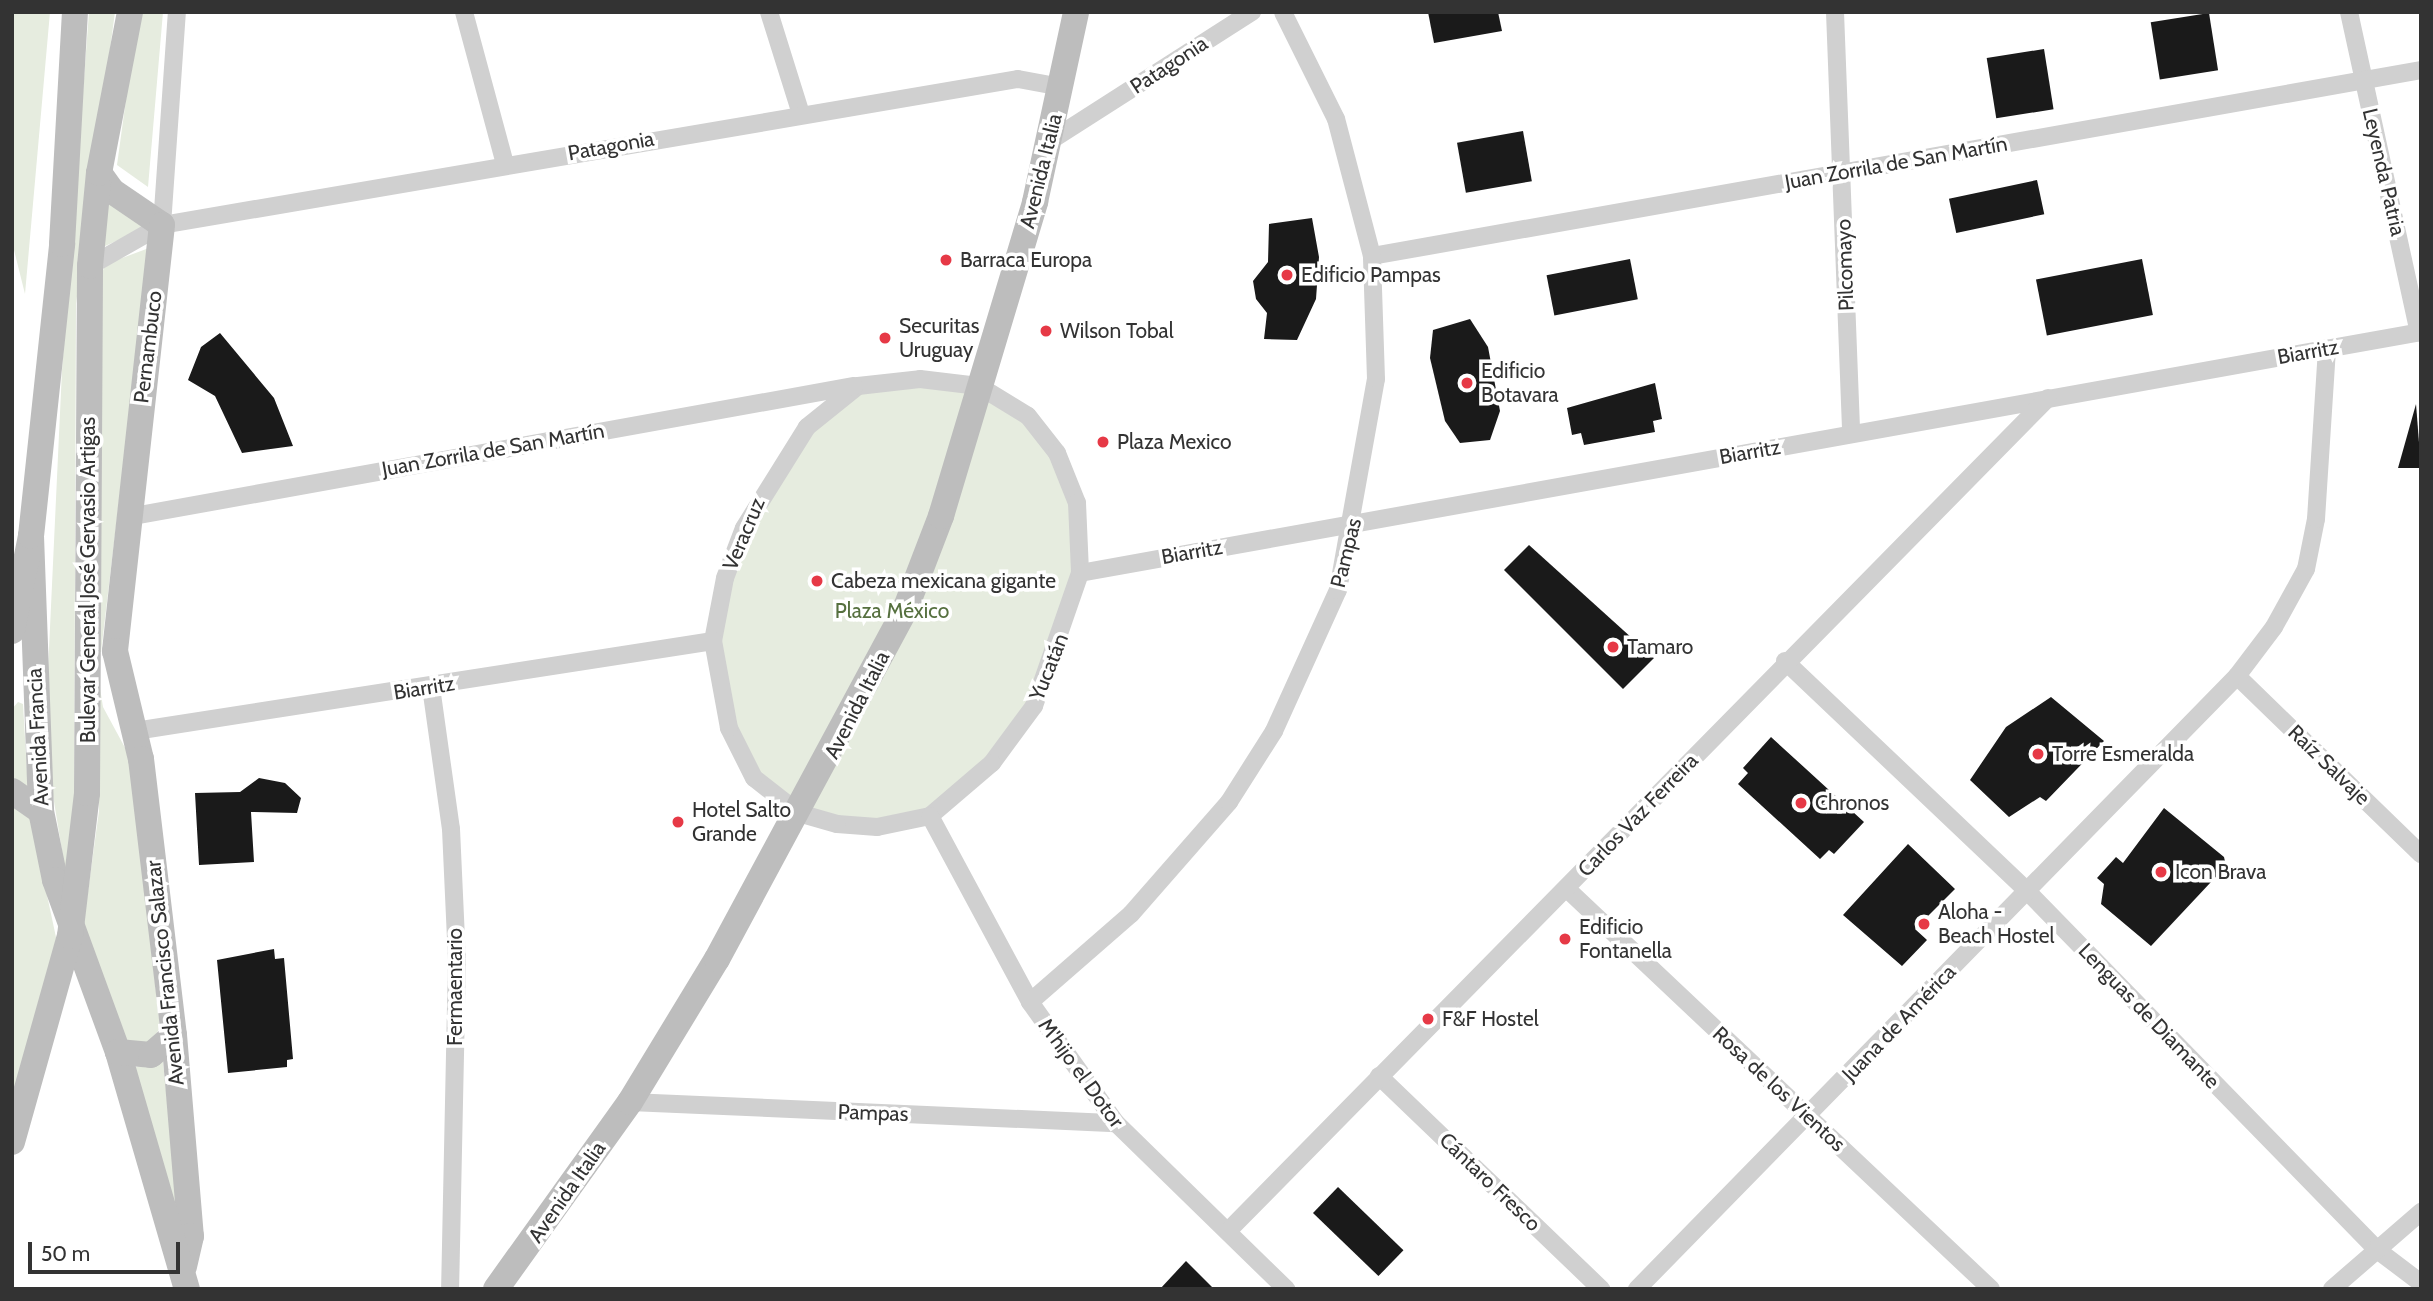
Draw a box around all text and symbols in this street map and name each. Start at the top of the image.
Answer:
street label: Patagonia [1126,31,1212,99]
street label: Leyenda Patria [2357,106,2411,238]
street label: Avenida Italia [1015,111,1067,231]
street label: Patagonia [566,126,656,166]
street label: Juan Zorrila de San Martín [1783,131,2009,195]
street label: Pilcomayo [1831,219,1859,311]
place label: Barraca Europa [960,247,1092,273]
marker: Barraca Europa [938,252,954,268]
place label: Edificio Pampas [1301,262,1441,288]
marker: Edificio Pampas [1279,267,1295,283]
street label: Pernambuco [129,289,167,405]
place label: Securitas Uruguay [899,313,979,363]
place label: Wilson Tobal [1060,318,1174,344]
marker: Wilson Tobal [1038,323,1054,339]
marker: Securitas Uruguay [877,330,893,346]
street label: Biarritz [2275,334,2341,370]
place label: Edificio Botavara [1481,358,1559,408]
marker: Edificio Botavara [1459,375,1475,391]
street label: Bulevar General José Gervasio Artigas [75,417,101,743]
street label: Juan Zorrila de San Martín [380,418,606,482]
place label: Plaza Mexico [1117,429,1231,455]
marker: Plaza Mexico [1095,434,1111,450]
street label: Biarritz [1717,434,1783,470]
street label: Veracruz [718,494,770,574]
street label: Pampas [1325,516,1367,590]
street label: Biarritz [1159,534,1225,570]
place label: Cabeza mexicana gigante [831,568,1056,594]
marker: Cabeza mexicana gigante [809,573,825,589]
park label: Plaza México [835,598,949,624]
street label: Yucatán [1024,630,1074,704]
place label: Tamaro [1627,634,1693,660]
marker: Tamaro [1605,639,1621,655]
street label: Avenida Italia [819,647,895,763]
street label: Avenida Francia [22,667,54,807]
street label: Biarritz [392,671,456,705]
street label: Raíz Salvaje [2283,720,2375,810]
place label: Torre Esmeralda [2052,741,2194,767]
marker: Torre Esmeralda [2030,746,2046,762]
street label: Carlos Vaz Ferreira [1573,748,1703,882]
place label: Chronos [1815,790,1889,816]
marker: Chronos [1793,795,1809,811]
place label: Hotel Salto Grande [692,797,791,847]
marker: Hotel Salto Grande [670,814,686,830]
street label: Avenida Francisco Salazar [141,859,189,1087]
place label: Icon Brava [2175,859,2266,885]
marker: Icon Brava [2153,864,2169,880]
place label: Aloha - Beach Hostel [1938,899,2054,949]
place label: Edificio Fontanella [1579,914,1672,964]
marker: Aloha - Beach Hostel [1916,916,1932,932]
street label: Fermaentario [442,928,468,1046]
marker: Edificio Fontanella [1557,931,1573,947]
street label: Lenguas de Diamante [2073,938,2225,1094]
street label: Juana de América [1837,959,1961,1087]
place label: F&F Hostel [1442,1006,1539,1032]
marker: F&F Hostel [1420,1011,1436,1027]
street label: M'hijo el Dotor [1033,1013,1129,1133]
street label: Rosa de los Vientos [1708,1021,1850,1157]
street label: Pampas [837,1099,909,1127]
street label: Cántaro Fresco [1434,1127,1546,1237]
street label: Avenida Italia [523,1137,611,1247]
scale bar [32,1228,184,1272]
text: 50 m [41,1241,90,1266]

